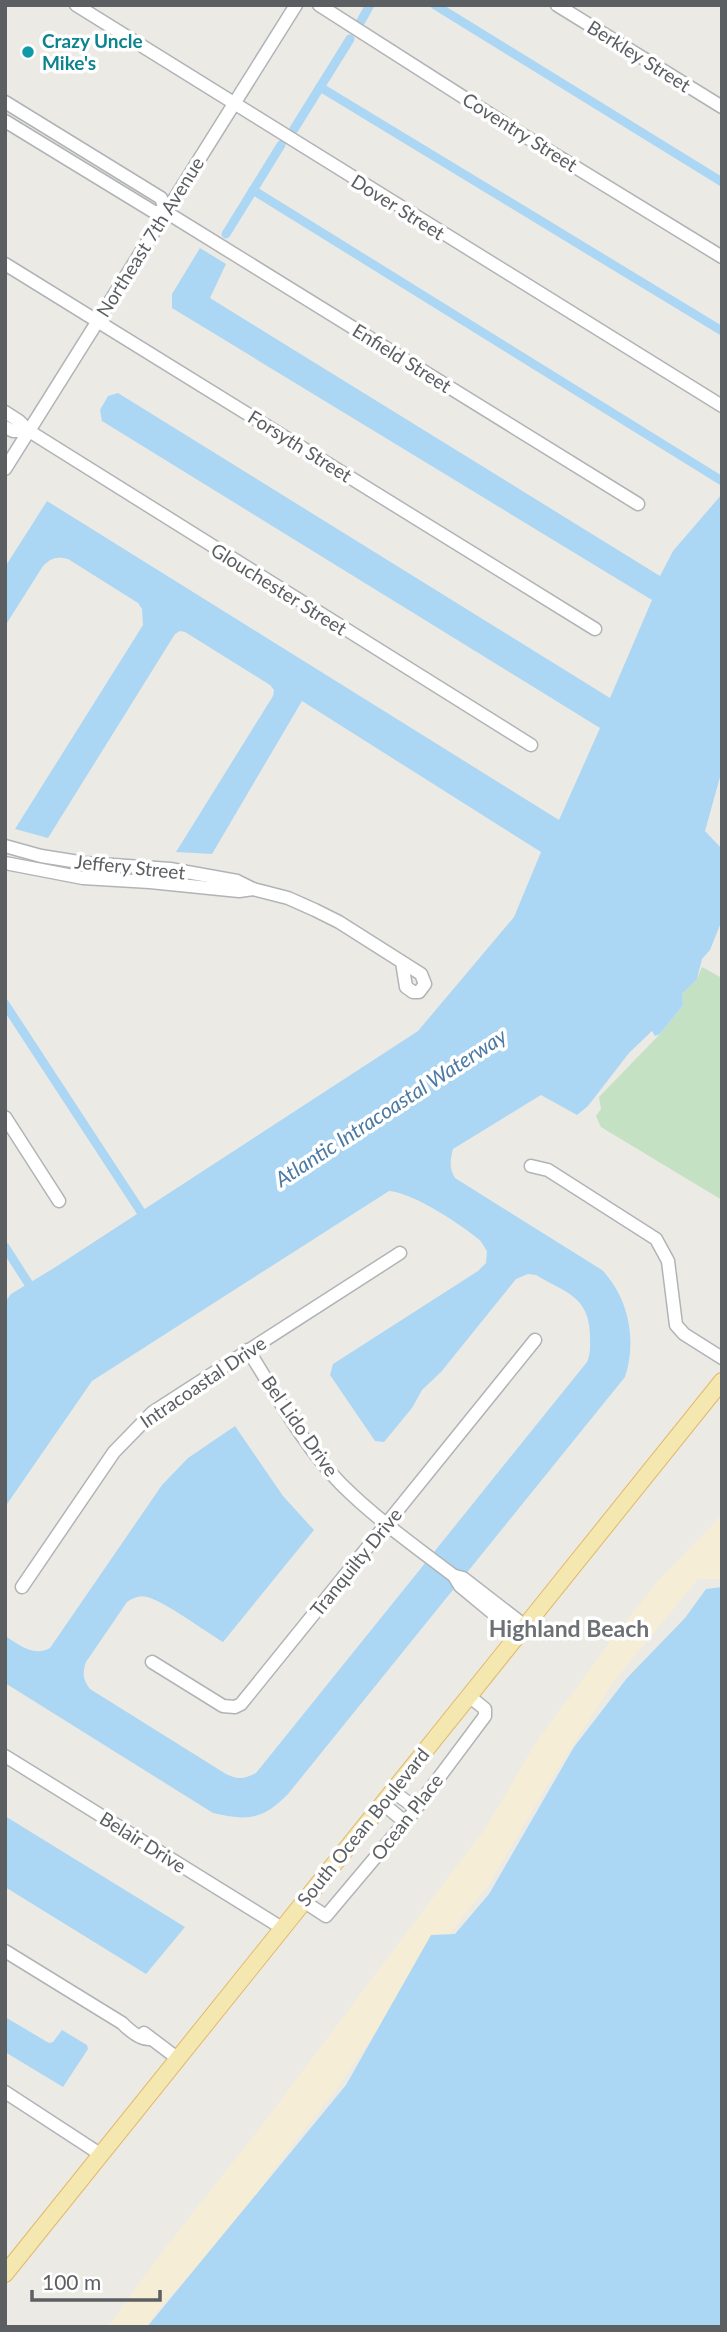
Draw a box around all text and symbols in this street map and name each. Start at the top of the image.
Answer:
street label: Berkley Street [583,15,695,96]
place label: Crazy Uncle Mike's [42,29,143,74]
marker: Crazy Uncle Mike's [20,44,36,60]
street label: Coventry Street [459,87,582,176]
street label: Northeast 7th Avenue [91,153,208,321]
street label: Dover Street [347,169,449,244]
street label: Enfield Street [349,318,456,397]
street label: Forsyth Street [244,405,356,487]
street label: Glouchester Street [207,538,352,640]
street label: Jeffery Street [74,849,187,884]
water label: Atlantic Intracoastal Waterway [269,1022,511,1192]
street label: Intracoastal Drive [135,1331,270,1432]
street label: Bel Lido Drive [257,1371,344,1480]
street label: Tranquilty Drive [305,1503,406,1620]
district label: Highland Beach [489,1614,649,1642]
street label: South Ocean Boulevard [292,1743,433,1910]
street label: Ocean Place [366,1769,447,1864]
street label: Belair Drive [96,1806,191,1877]
scale bar [32,2258,159,2302]
text: 100 m [42,2269,101,2294]

